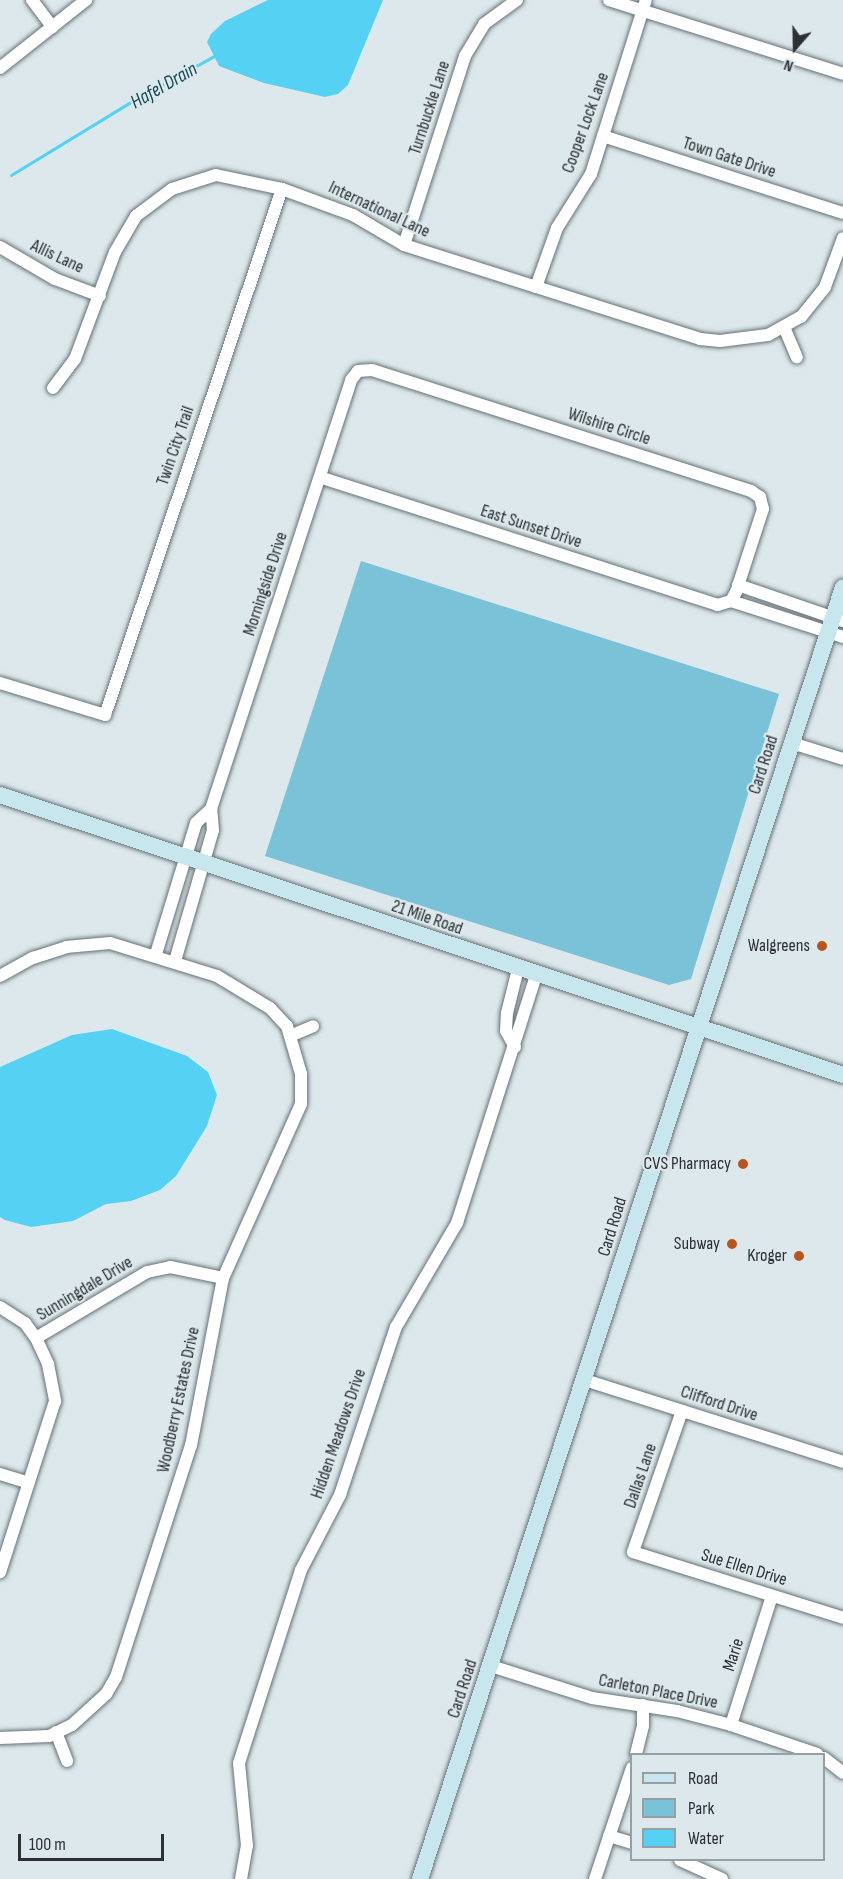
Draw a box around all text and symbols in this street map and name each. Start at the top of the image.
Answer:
north arrow [765,18,825,78]
text: N [781,55,796,76]
water label: Hafel Drain [126,57,202,115]
street label: Turnbuckle Lane [405,58,455,158]
street label: Cooper Lock Lane [558,70,614,176]
street label: Town Gate Drive [680,133,778,183]
street label: International Lane [325,177,433,243]
street label: Allis Lane [27,235,87,279]
street label: Wilshire Circle [565,403,653,451]
street label: Twin City Trail [152,404,200,488]
street label: East Sunset Drive [478,500,584,554]
street label: Morningside Drive [239,529,293,639]
street label: Card Road [744,733,784,797]
street label: 21 Mile Road [388,896,466,940]
place label: Walgreens [748,935,810,957]
marker: Walgreens [815,939,829,953]
place label: CVS Pharmacy [644,1153,731,1175]
marker: CVS Pharmacy [736,1157,750,1171]
street label: Card Road [594,1195,632,1259]
place label: Subway [674,1233,720,1255]
marker: Subway [725,1237,739,1251]
place label: Kroger [747,1245,787,1267]
marker: Kroger [792,1249,806,1263]
street label: Sunningdale Drive [33,1252,137,1326]
street label: Woodberry Estates Drive [153,1325,205,1475]
street label: Hidden Meadows Drive [307,1366,371,1502]
street label: Clifford Drive [678,1381,760,1427]
street label: Dallas Lane [620,1441,662,1511]
street label: Sue Ellen Drive [698,1545,790,1591]
street label: Marie [719,1636,749,1674]
street label: Card Road [443,1657,483,1721]
street label: Carleton Place Drive [597,1670,719,1714]
legend [630,1753,825,1861]
text: Road [688,1768,718,1789]
text: Park [688,1798,714,1819]
scale bar [21,1822,166,1860]
text: Water [688,1828,724,1849]
text: 100 m [29,1834,66,1855]

